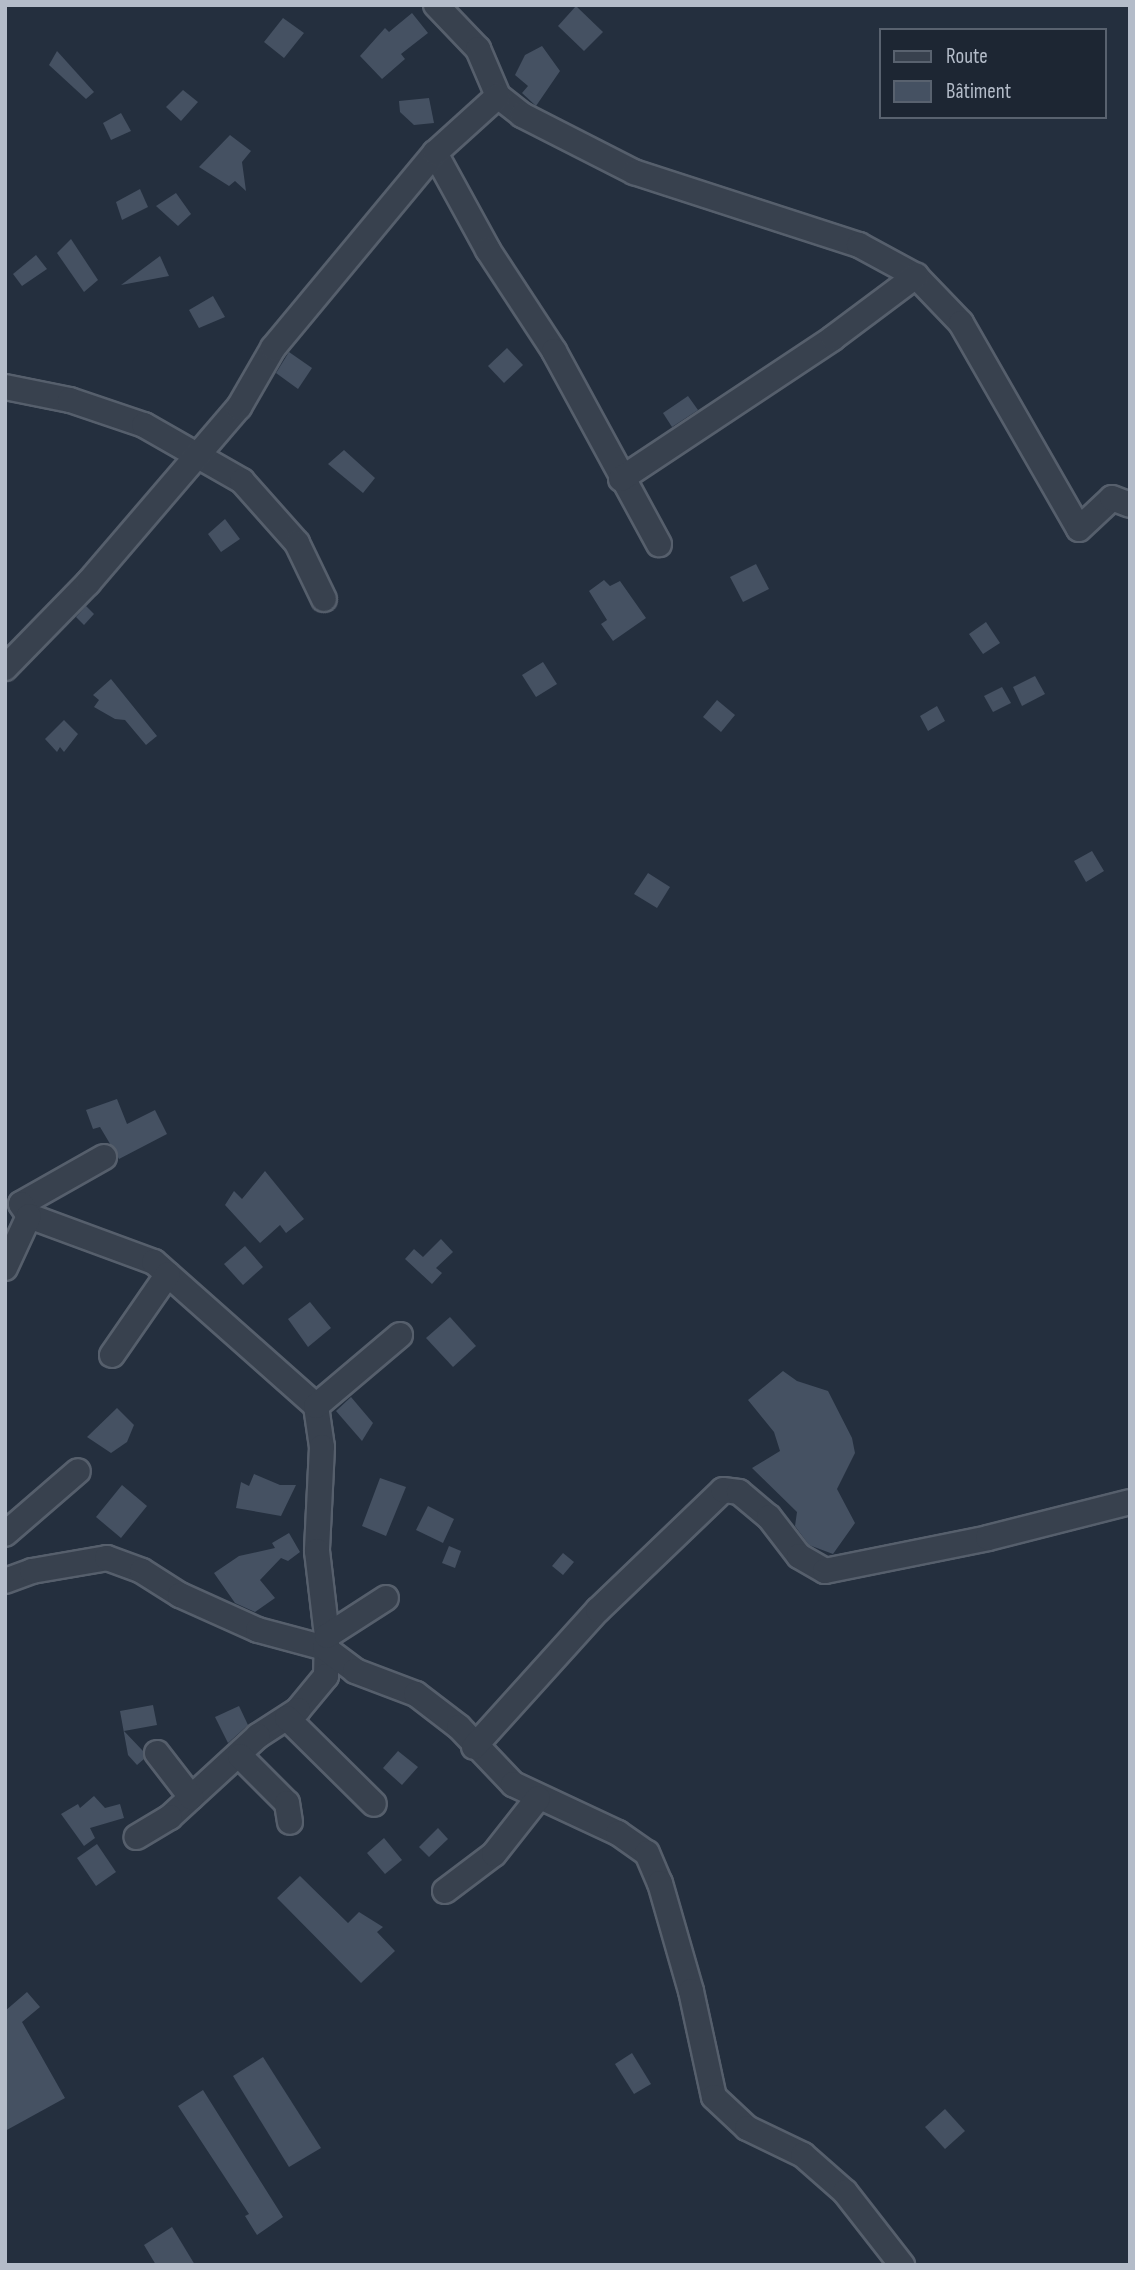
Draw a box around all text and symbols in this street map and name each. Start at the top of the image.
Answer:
legend [880,28,1107,119]
text: Route [946,44,988,69]
text: Bâtiment [946,79,1011,104]

